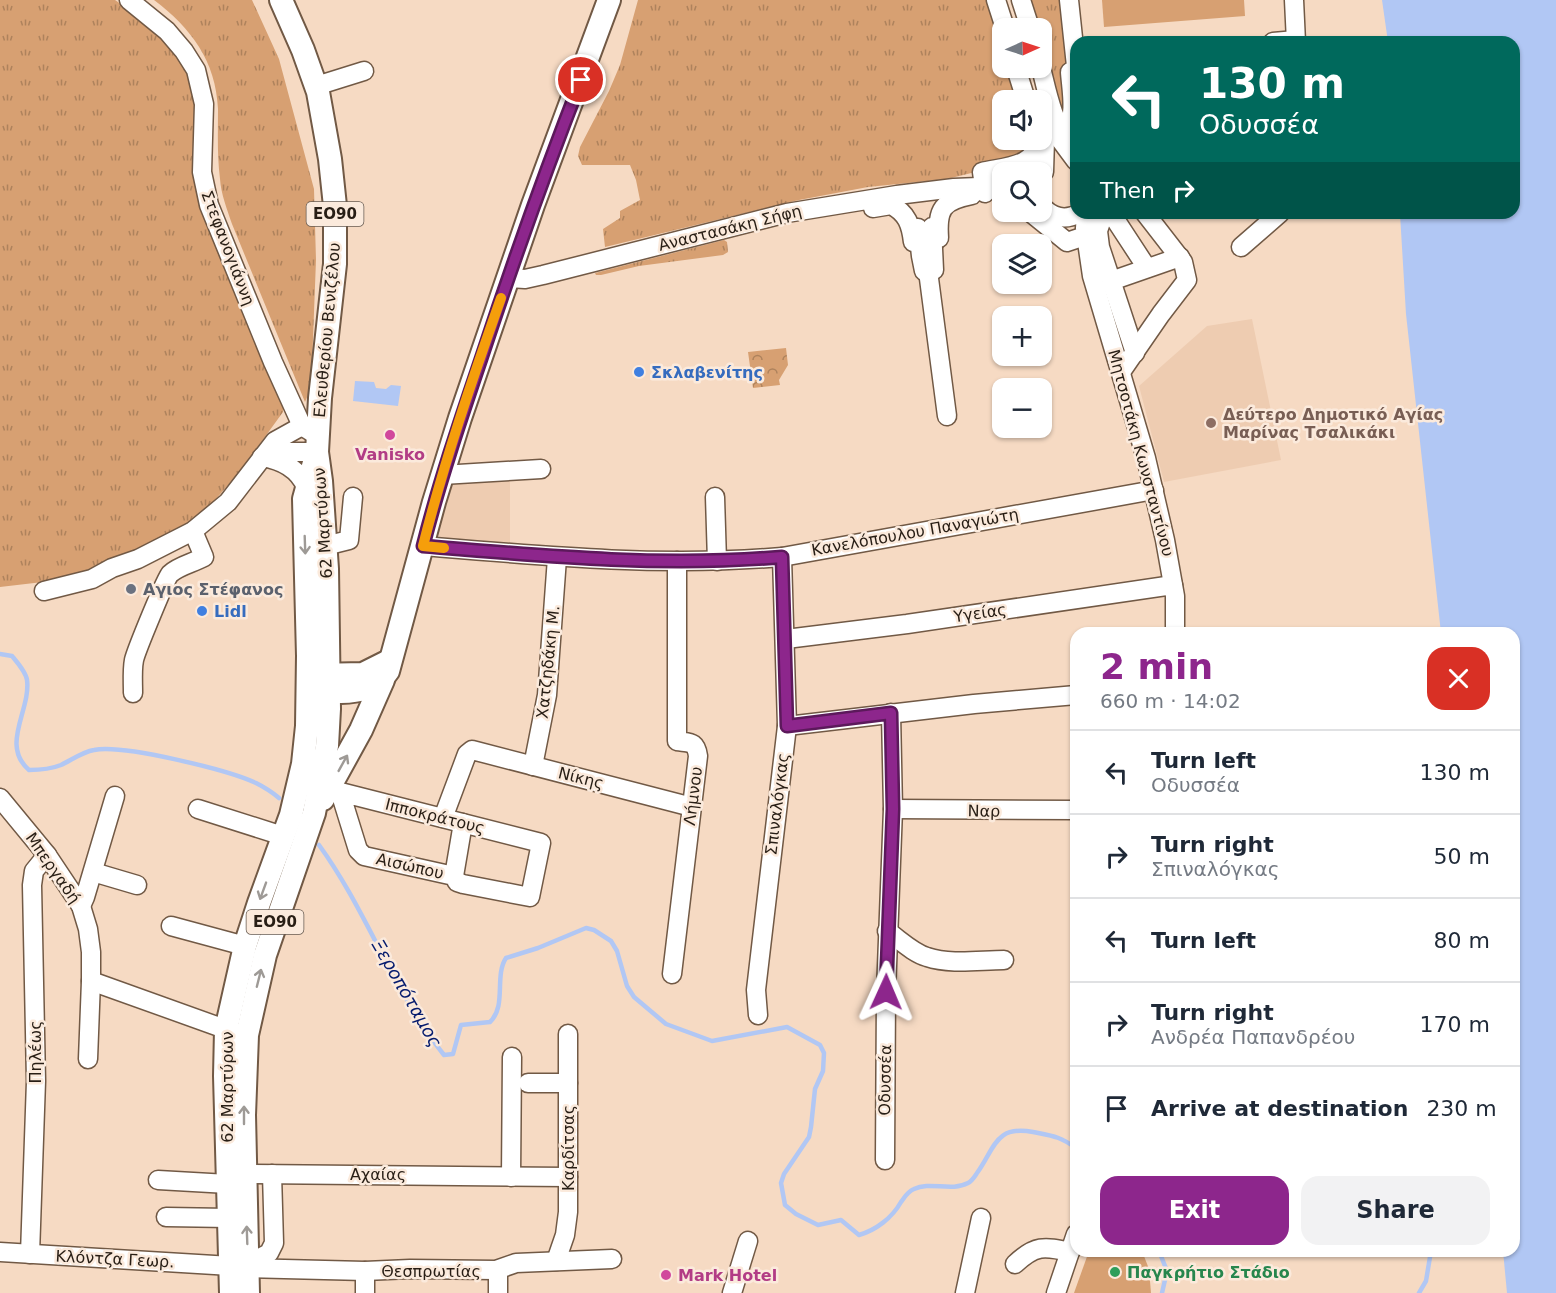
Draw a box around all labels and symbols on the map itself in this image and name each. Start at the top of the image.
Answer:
north arrow [992,18,1052,78]
pin [555,54,606,105]
street label: Στεφανογιάννη [197,188,259,308]
street label: Αναστασάκη Σήφη [656,201,804,255]
road number: ΕΟ90 [306,202,364,226]
street label: Ελευθερίου Βενιζέλου [310,242,344,418]
street label: Μητσοτάκη Κωνσταντίνου [1104,347,1178,559]
place label: Σκλαβενίτης [651,363,763,382]
marker: Σκλαβενίτης [632,365,646,379]
place label: Δεύτερο Δημοτικό Αγίας Μαρίνας Τσαλικάκι [1223,405,1443,442]
marker: Δεύτερο Δημοτικό Αγίας Μαρίνας Τσαλικάκι [1204,416,1218,430]
marker: Vanisko [383,428,397,442]
place label: Vanisko [355,445,425,464]
street label: 62 Μαρτύρων [310,467,336,579]
street label: Κανελόπουλου Παναγιώτη [810,504,1020,560]
one-way arrow [299,535,311,555]
place label: Αγιος Στέφανος [143,580,284,599]
marker: Αγιος Στέφανος [124,582,138,596]
street label: Υγείας [951,600,1008,626]
place label: Lidl [214,602,247,621]
marker: Lidl [195,604,209,618]
street label: Χατζηδάκη Μ. [533,604,563,720]
street label: Σπιναλόγκας [761,752,793,856]
one-way arrow [338,754,350,771]
street label: Νίκης [556,763,606,793]
street label: Λήμνου [680,765,706,827]
street label: Ιπποκράτους [383,794,487,838]
street label: Ναρ [968,801,1000,821]
street label: Μπεργαδή [22,829,84,907]
street label: Αισώπου [374,849,446,883]
one-way arrow [257,881,268,900]
road number: ΕΟ90 [246,910,304,934]
water label: Ξεροπόταμος [368,935,447,1051]
position arrow [854,960,918,1024]
one-way arrow [253,968,265,987]
street label: Πηλέως [26,1020,45,1084]
street label: 62 Μαρτύρων [218,1031,237,1143]
street label: Οδυσσέα [875,1044,895,1116]
street label: Καρδίτσας [559,1105,578,1191]
one-way arrow [238,1106,250,1126]
street label: Αχαίας [350,1165,406,1184]
one-way arrow [241,1225,253,1245]
street label: Κλόντζα Γεωρ. [55,1246,175,1272]
street label: Θεσπρωτίας [381,1262,481,1281]
place label: Παγκρήτιο Στάδιο [1127,1263,1290,1282]
marker: Παγκρήτιο Στάδιο [1108,1265,1122,1279]
place label: Mark Hotel [678,1266,777,1285]
marker: Mark Hotel [659,1268,673,1282]

